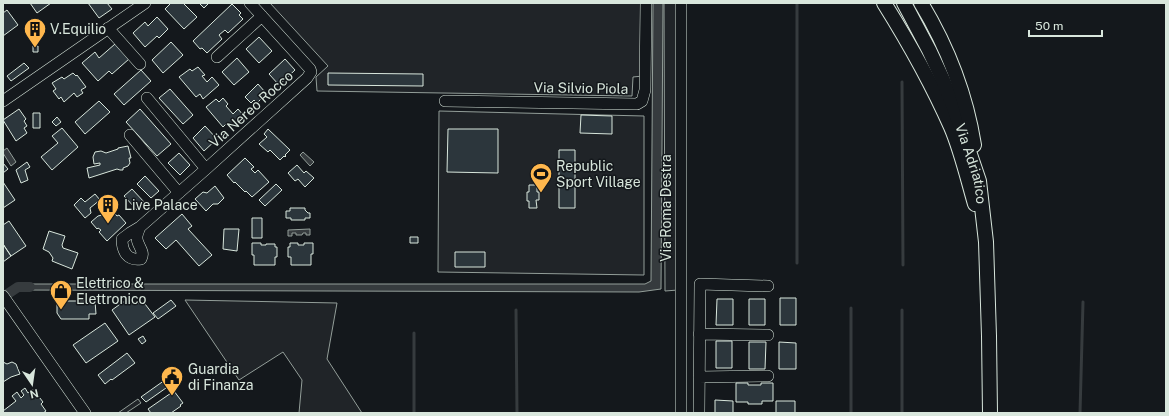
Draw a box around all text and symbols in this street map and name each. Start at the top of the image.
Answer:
scale bar [1029,12,1102,38]
building icon: V.Equilio [22,16,48,49]
text: 50 m [1035,19,1063,33]
place label: V.Equilio [50,21,106,37]
street label: Via Nereo Rocco [206,67,296,151]
street label: Via Silvio Piola [533,79,629,97]
street label: Via Adriatico [952,121,990,205]
street label: Via Roma Destra [658,154,674,262]
place label: Republic Sport Village [556,158,641,190]
sports icon: Republic Sport Village [528,161,554,194]
building icon: Live Palace [95,192,121,225]
place label: Live Palace [124,197,198,213]
place label: Elettrico & Elettronico [76,275,147,307]
shop icon: Elettrico & Elettronico [48,278,74,311]
place label: Guardia di Finanza [188,361,254,393]
north arrow [12,364,52,404]
public building icon: Guardia di Finanza [159,364,185,397]
text: N [29,387,40,401]

